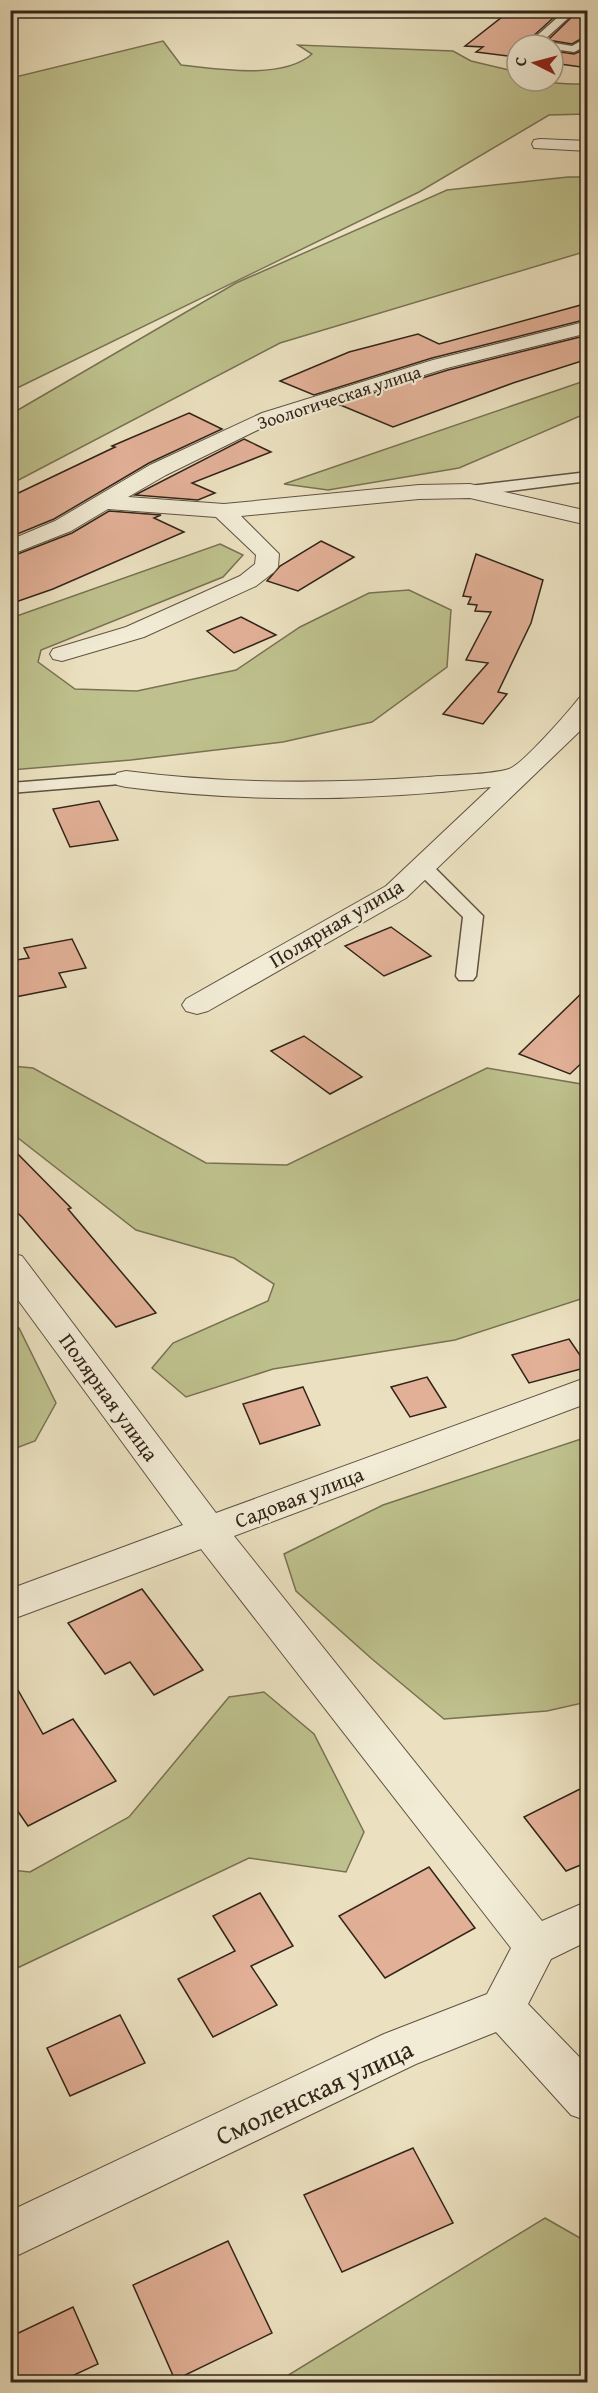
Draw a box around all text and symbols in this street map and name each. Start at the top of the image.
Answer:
north arrow [505,33,565,93]
text: С [508,56,532,67]
street label: Зоологическая улица [254,358,425,436]
street label: Полярная улица [263,871,409,975]
street label: Полярная улица [52,1326,166,1468]
street label: Садовая улица [230,1458,368,1536]
street label: Смоленская улица [209,2029,420,2155]

